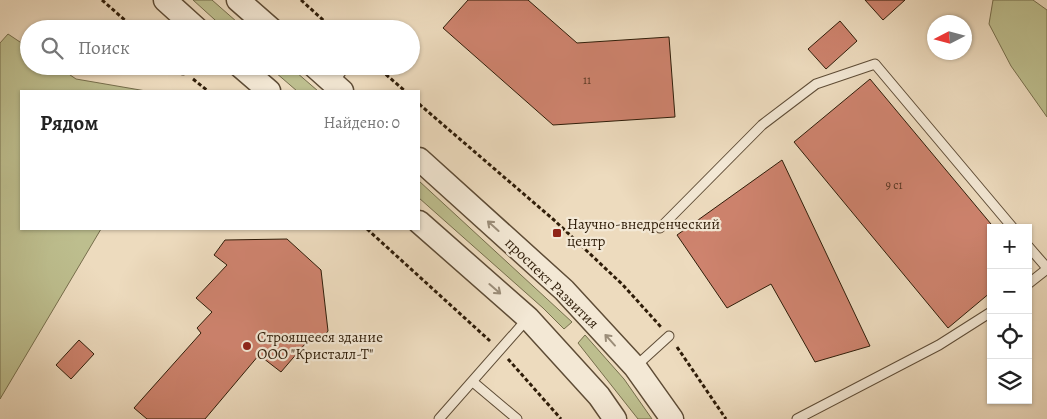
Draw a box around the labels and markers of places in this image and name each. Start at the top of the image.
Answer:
place label: Научно-внедренческий центр [567,214,720,251]
marker: Научно-внедренческий центр [551,227,563,239]
place label: Строящееся здание ООО "Кристалл-Т" [257,327,383,364]
marker: Строящееся здание ООО "Кристалл-Т" [241,340,253,352]

